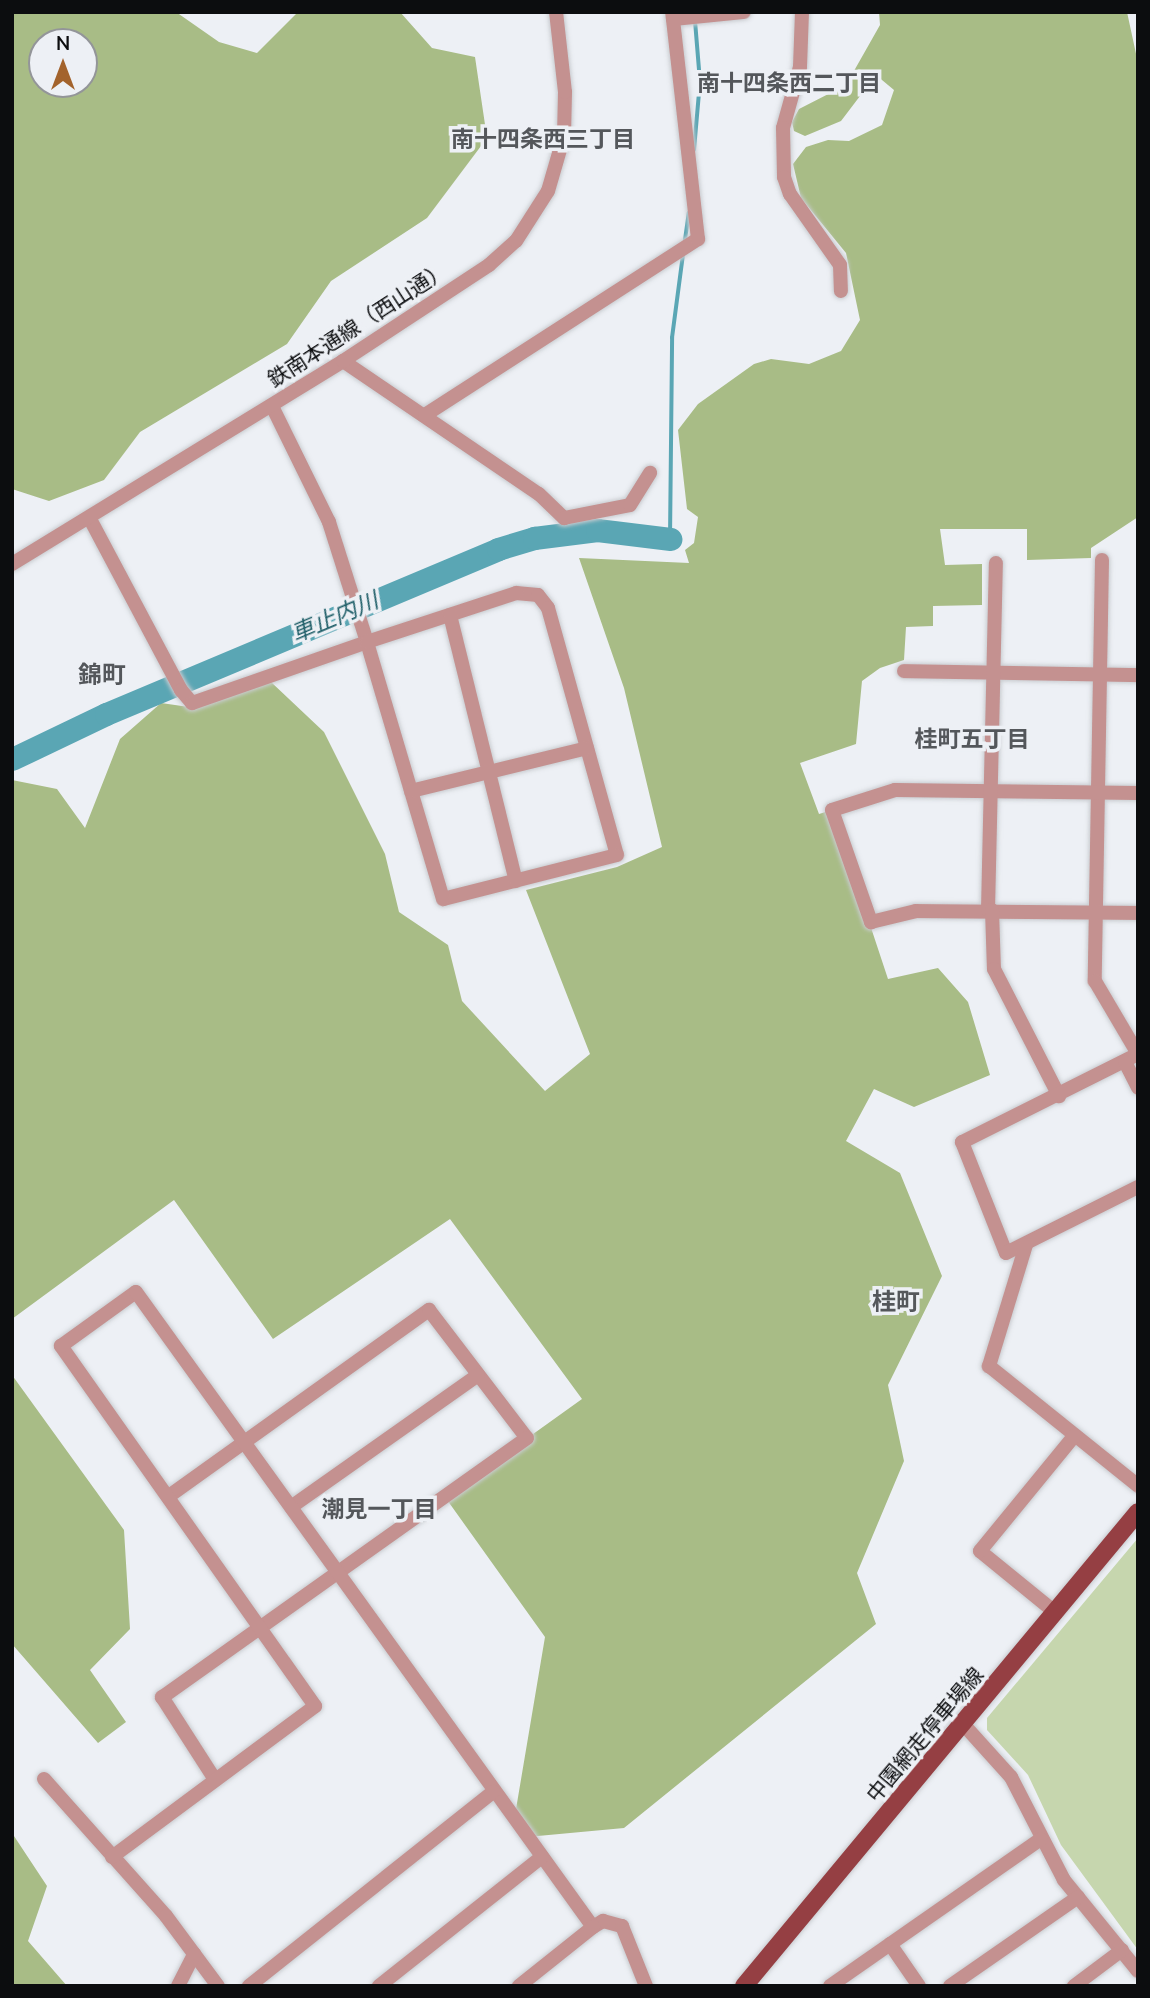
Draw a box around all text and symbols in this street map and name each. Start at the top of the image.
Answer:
north arrow [28,28,98,98]
text: N [56,31,70,57]
district label: 南十四条西二丁目 [697,70,881,98]
district label: 南十四条西三丁目 [451,126,635,154]
street label: 鉄南本通線（西山通） [263,257,453,393]
water label: 車止内川 [287,587,383,649]
district label: 錦町 [78,662,126,690]
district label: 桂町五丁目 [915,726,1029,754]
district label: 桂町 [872,1289,920,1317]
district label: 潮見一丁目 [322,1496,436,1524]
street label: 中園網走停車場線 [861,1663,989,1807]

